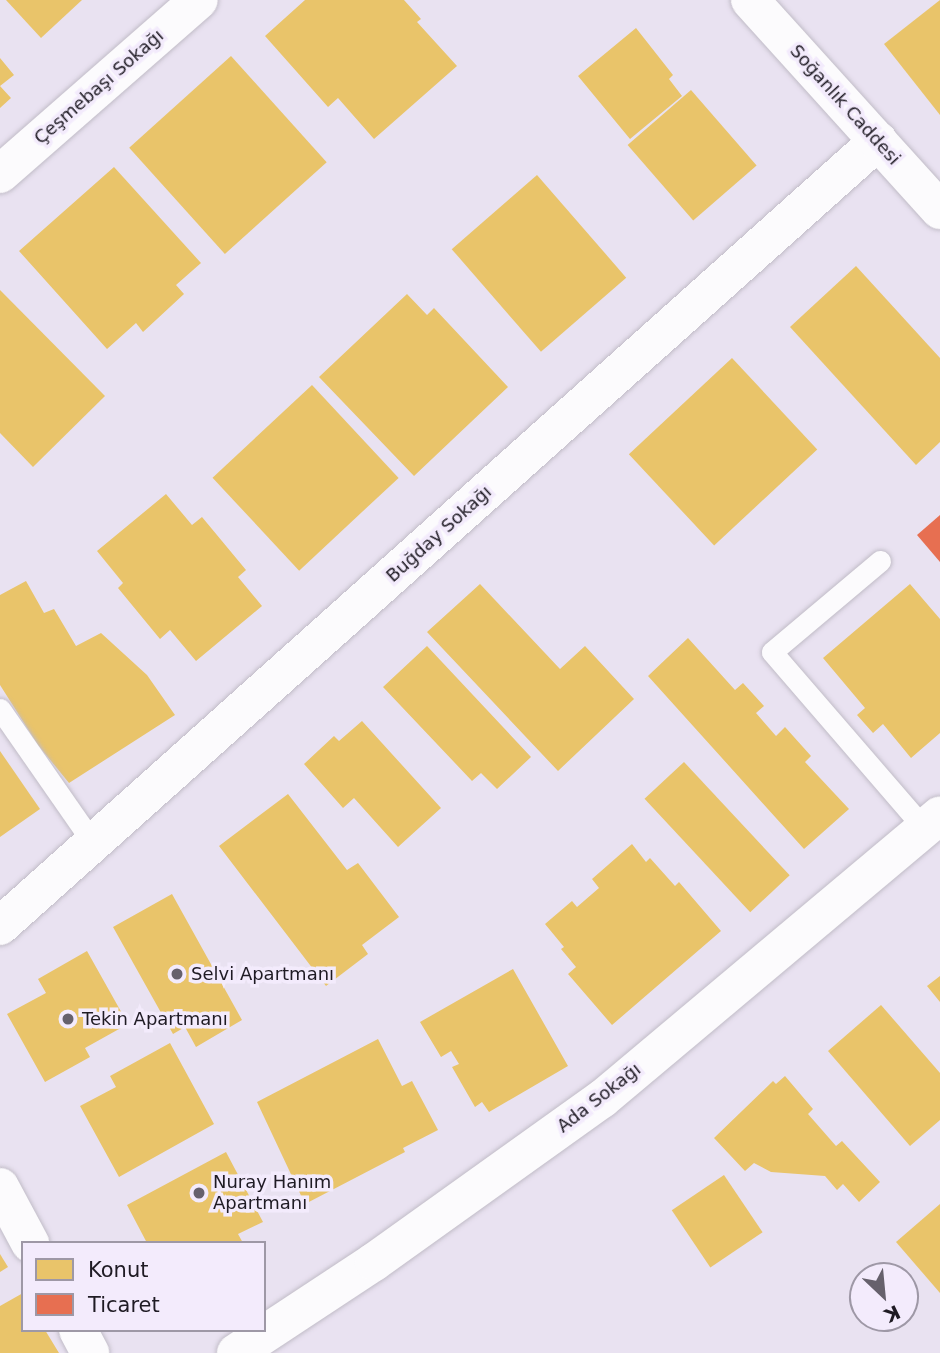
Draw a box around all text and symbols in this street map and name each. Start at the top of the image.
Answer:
street label: Çeşmebaşı Sokağı [30,25,168,149]
street label: Soğanlık Caddesi [785,40,905,170]
street label: Buğday Sokağı [382,481,496,587]
place label: Selvi Apartmanı [191,963,334,985]
marker: Selvi Apartmanı [169,966,185,982]
place label: Tekin Apartmanı [82,1008,228,1030]
marker: Tekin Apartmanı [60,1011,76,1027]
street label: Ada Sokağı [553,1059,645,1137]
place label: Nuray Hanım Apartmanı [213,1172,331,1214]
marker: Nuray Hanım Apartmanı [191,1185,207,1201]
legend [21,1241,266,1332]
text: Konut [88,1258,148,1282]
north arrow [849,1262,919,1332]
text: Ticaret [88,1293,160,1317]
text: K [881,1301,904,1327]

